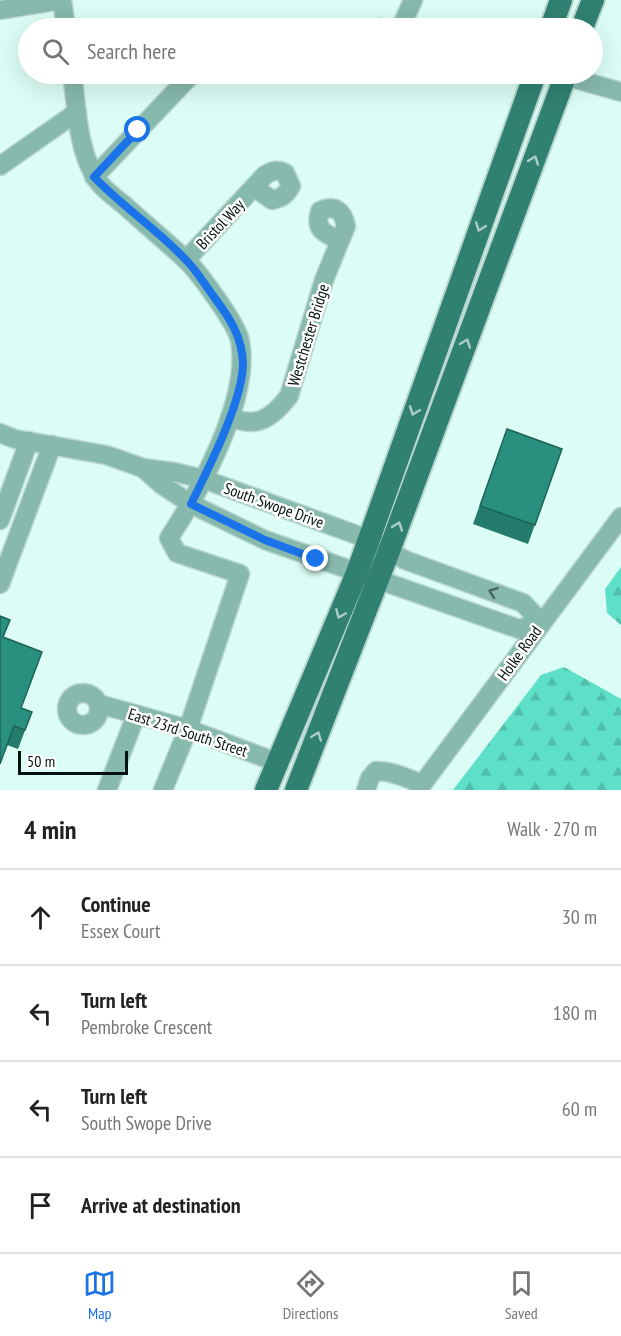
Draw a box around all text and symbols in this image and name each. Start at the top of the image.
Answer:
search box [18,18,603,84]
icon: search [39,35,72,68]
text: Search here [87,37,176,65]
route start [124,116,150,142]
one-way arrow [526,155,539,166]
street label: Bristol Way [192,195,248,253]
one-way arrow [474,222,487,232]
street label: Westchester Bridge [283,282,333,388]
one-way arrow [459,338,471,349]
one-way arrow [409,405,422,416]
street label: South Swope Drive [221,478,327,532]
one-way arrow [391,521,404,531]
route end [302,545,328,571]
one-way arrow [488,587,498,600]
one-way arrow [335,607,347,618]
street label: Holke Road [493,622,546,684]
street label: East 23rd South Street [126,703,251,761]
one-way arrow [310,731,322,742]
scale bar [18,748,128,776]
text: 50 m [27,751,55,771]
text: 4 min [24,813,77,846]
text: Walk · 270 m [507,816,597,842]
text: Continue [81,890,151,918]
icon: ahead [24,901,57,934]
text: 30 m [562,904,597,930]
text: Essex Court [81,918,160,944]
text: Turn left [81,986,147,1014]
icon: left [24,997,57,1030]
text: 180 m [553,1000,597,1026]
text: Pembroke Crescent [81,1014,212,1040]
text: Turn left [81,1082,147,1110]
icon: left [24,1093,57,1126]
text: 60 m [562,1096,597,1122]
text: South Swope Drive [81,1110,212,1136]
icon: arrive [24,1189,57,1222]
text: Arrive at destination [81,1191,241,1219]
tab: Map [83,1267,116,1323]
tab: Directions [283,1267,338,1323]
tab: Saved [505,1267,538,1323]

